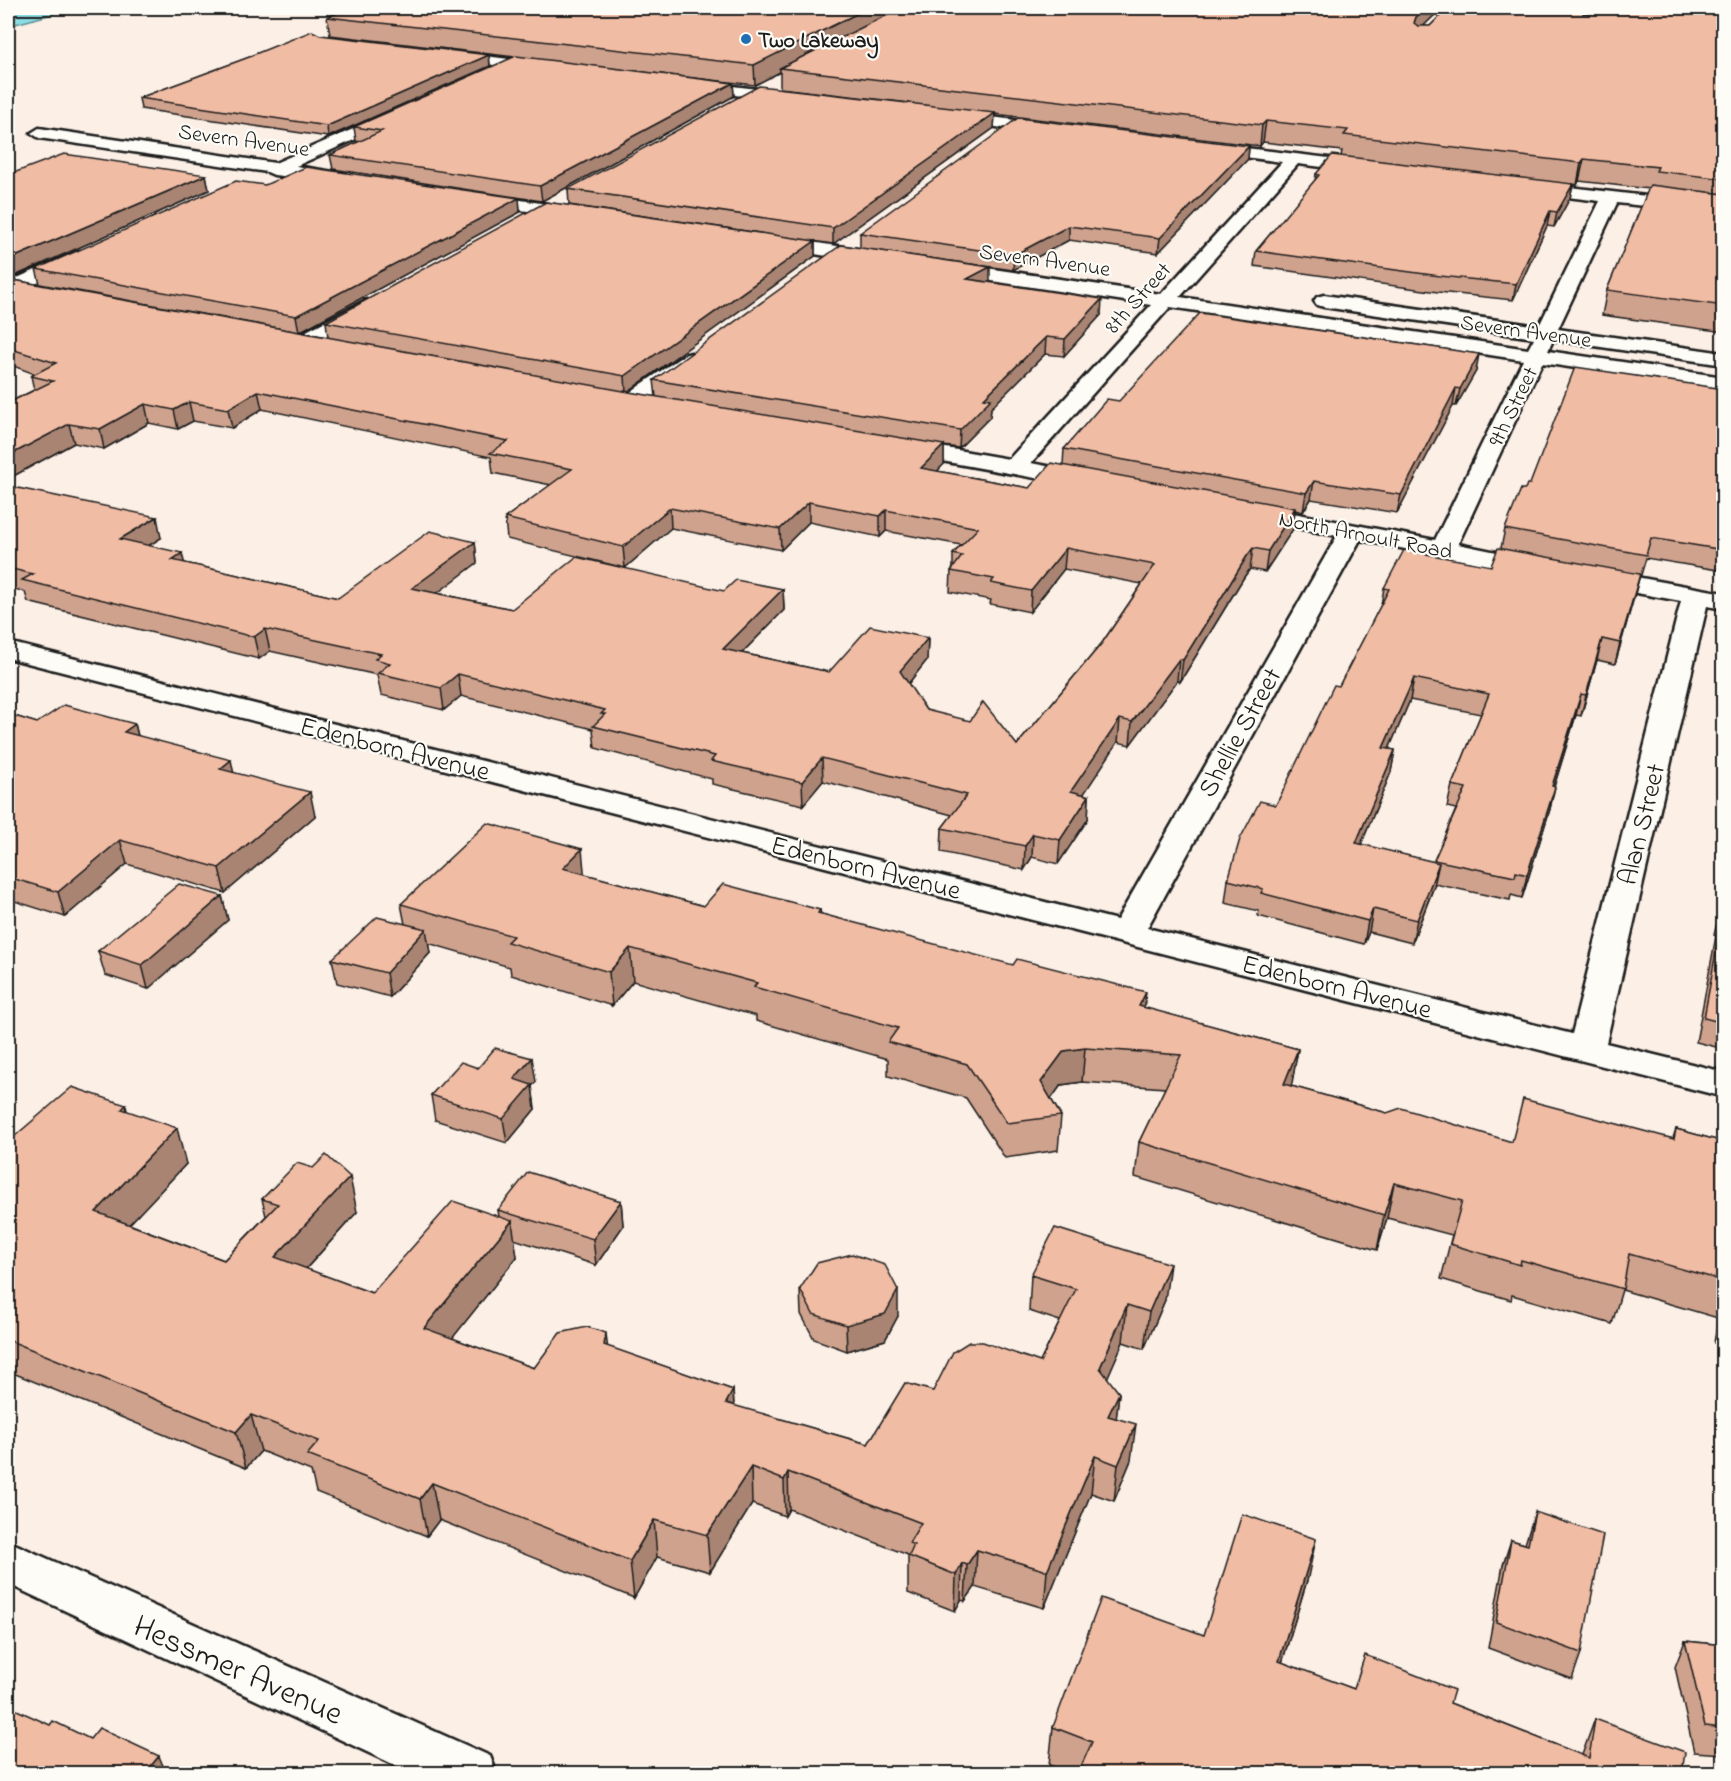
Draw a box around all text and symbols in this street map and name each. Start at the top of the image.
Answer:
place label: Two Lakeway [758,26,879,59]
marker: Two Lakeway [739,32,753,46]
street label: Severn Avenue [176,117,311,167]
street label: Severn Avenue [977,237,1112,287]
street label: 8th Street [1098,256,1181,342]
street label: Severn Avenue [1458,308,1593,358]
street label: 9th Street [1482,361,1548,453]
street label: North Arnoult Road [1276,504,1455,569]
street label: Shellie Street [1189,661,1293,805]
street label: Edenborn Avenue [295,708,494,793]
street label: Alan Street [1610,760,1677,889]
street label: Edenborn Avenue [766,827,965,912]
street label: Edenborn Avenue [1237,946,1436,1031]
street label: Hessmer Avenue [125,1604,350,1739]

